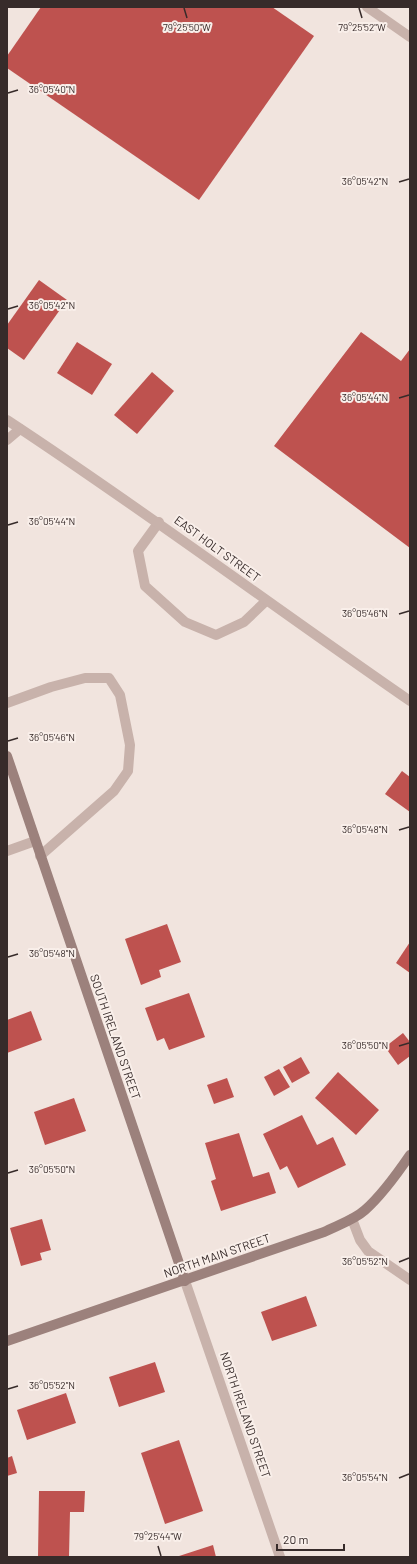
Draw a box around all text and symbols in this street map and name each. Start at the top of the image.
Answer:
text: 79°25'50"W [163,21,211,33]
text: 79°25'52"W [338,21,386,33]
text: 36°05'40"N [29,83,75,95]
text: 36°05'42"N [342,175,388,187]
text: 36°05'42"N [29,299,75,311]
text: 36°05'44"N [342,391,388,403]
street label: EAST HOLT STREET [172,512,263,584]
text: 36°05'44"N [29,515,75,527]
text: 36°05'46"N [342,607,388,619]
text: 36°05'46"N [29,731,75,743]
text: 36°05'48"N [342,823,388,835]
text: 36°05'48"N [29,947,75,959]
street label: SOUTH IRELAND STREET [88,972,144,1101]
text: 36°05'50"N [342,1039,388,1051]
text: 36°05'50"N [29,1163,75,1175]
street label: NORTH MAIN STREET [162,1230,272,1280]
text: 36°05'52"N [342,1255,388,1267]
street label: NORTH IRELAND STREET [218,1350,274,1480]
text: 36°05'52"N [29,1379,75,1391]
text: 36°05'54"N [342,1471,388,1483]
scale bar [277,1526,344,1552]
text: 79°25'44"W [134,1530,182,1542]
text: 20 m [283,1532,309,1546]

